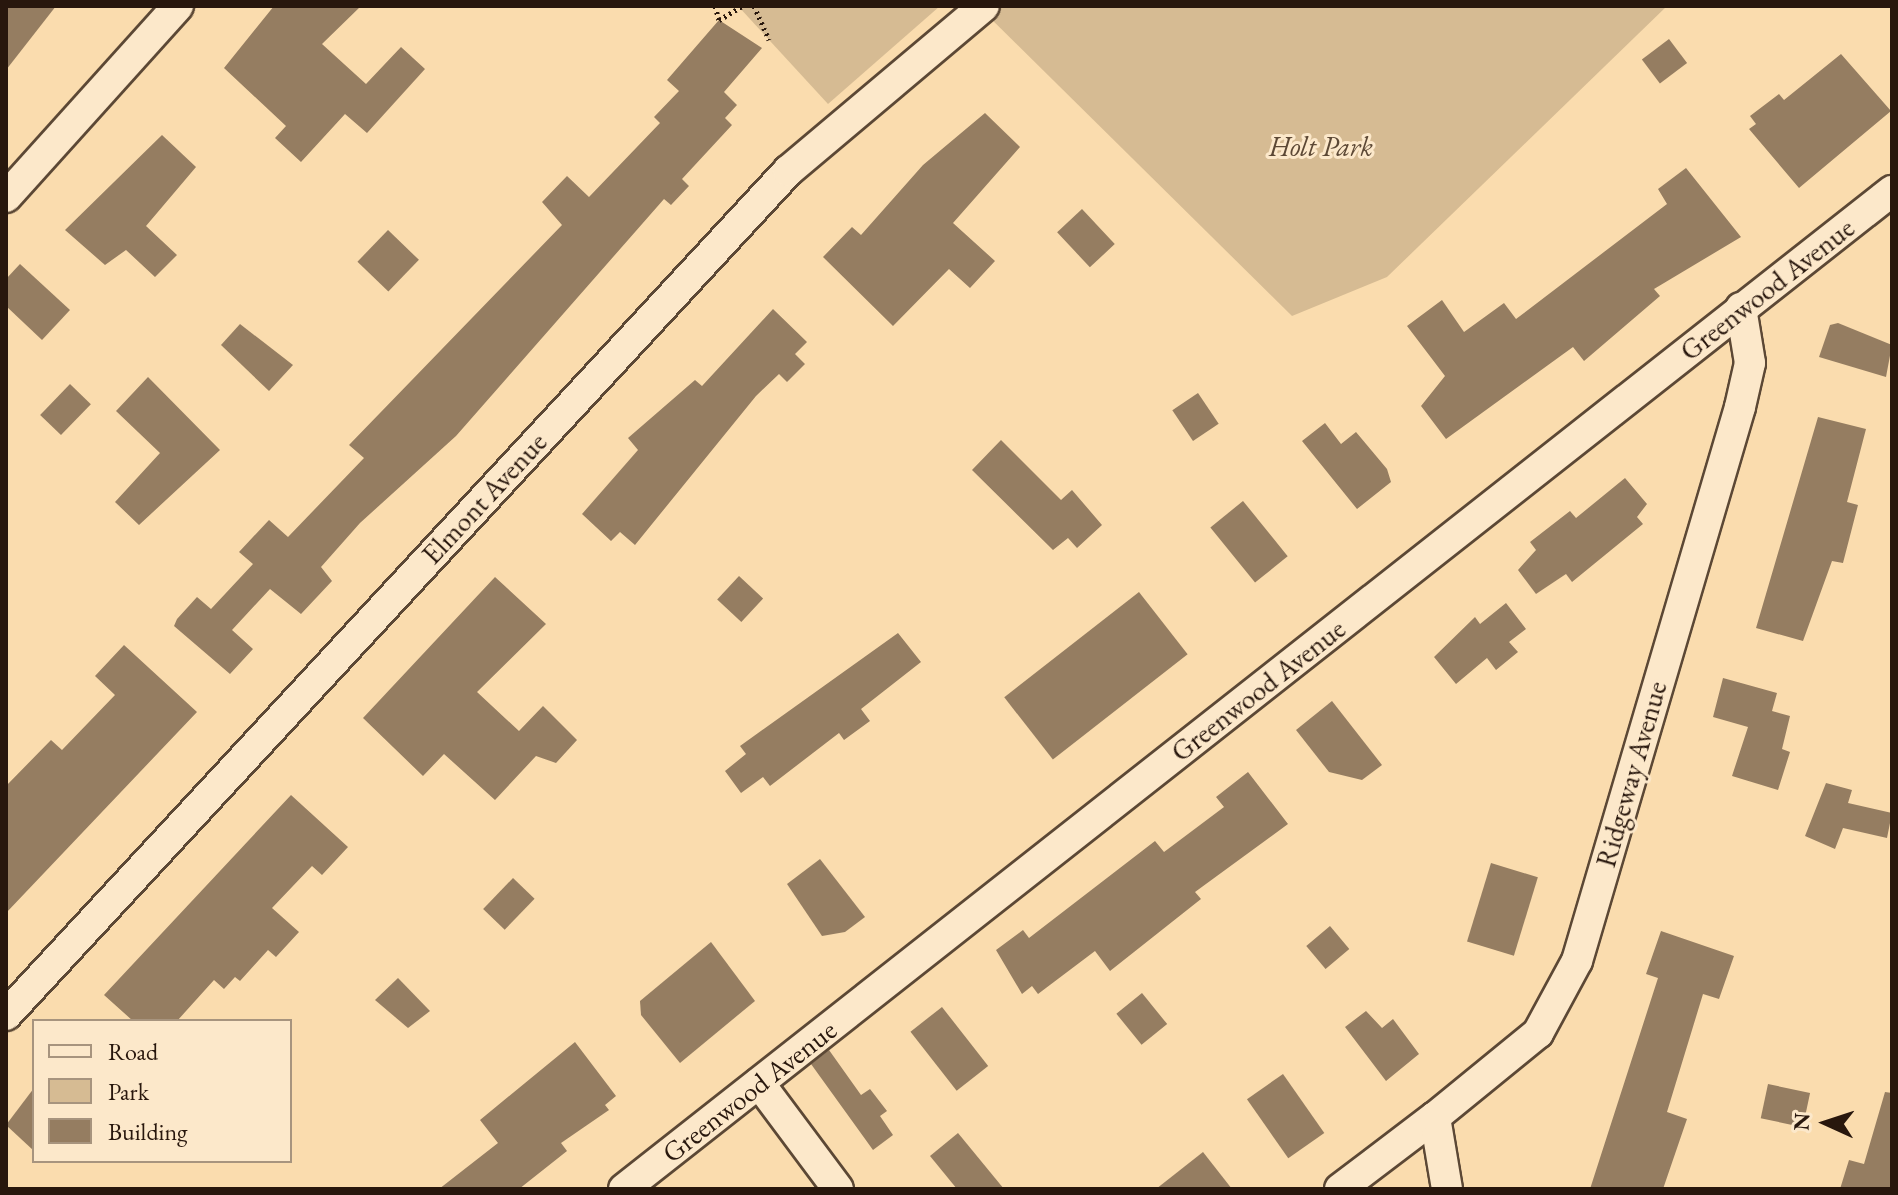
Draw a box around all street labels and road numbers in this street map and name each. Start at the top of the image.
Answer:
street label: Greenwood Avenue [1673,211,1861,367]
street label: Elmont Avenue [415,425,553,571]
street label: Greenwood Avenue [1164,612,1352,768]
street label: Ridgeway Avenue [1588,677,1674,871]
street label: Greenwood Avenue [655,1013,843,1169]

